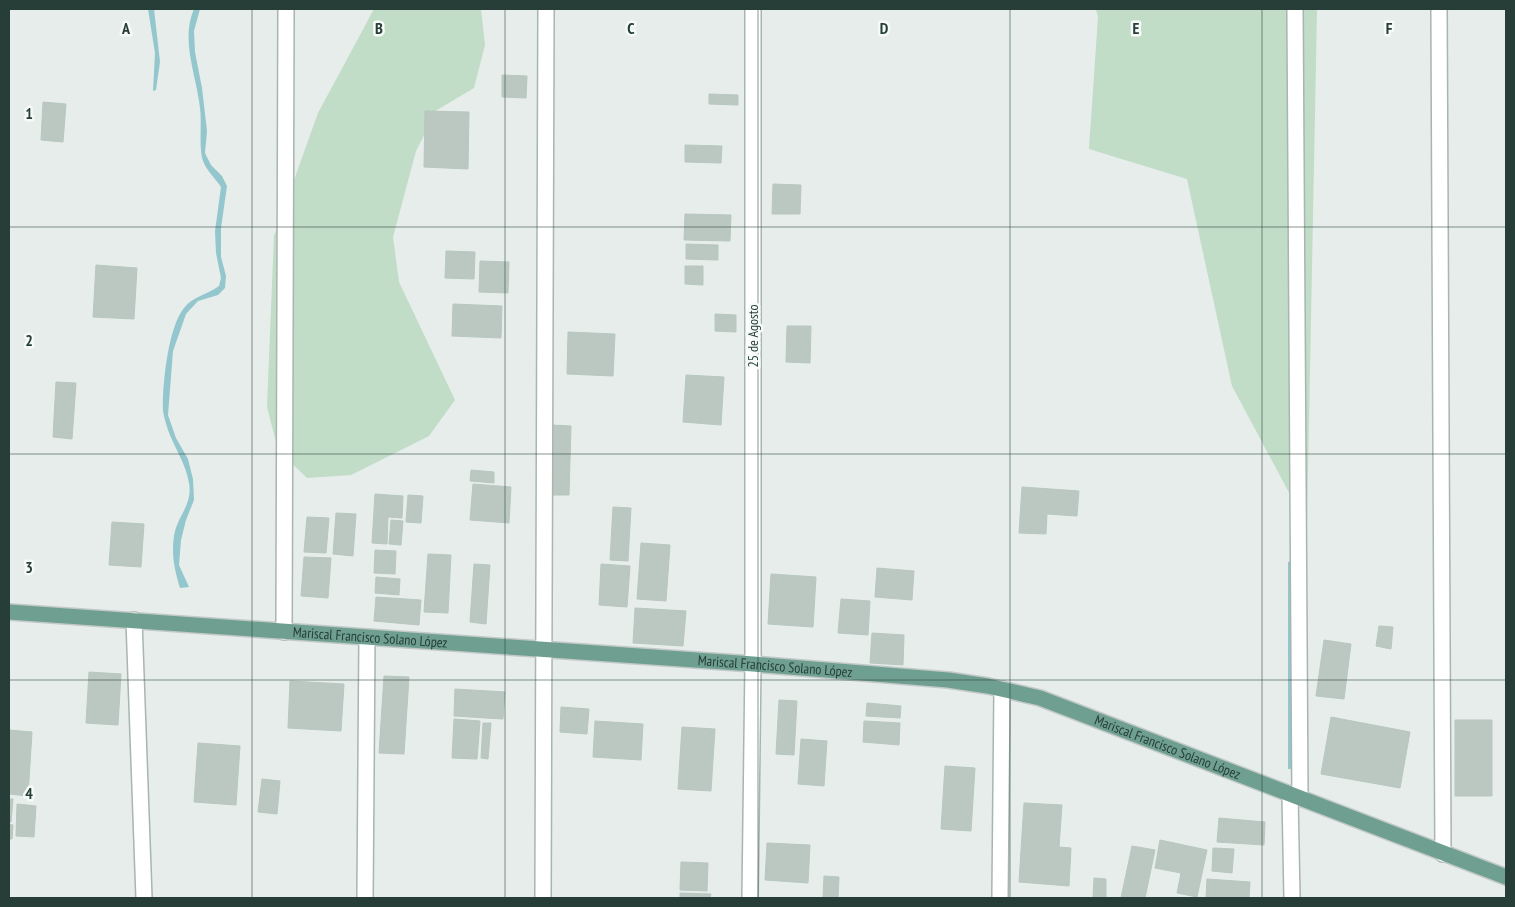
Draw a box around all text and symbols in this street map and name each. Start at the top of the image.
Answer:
text: A [121,18,131,38]
text: B [375,18,383,38]
text: C [627,18,635,38]
text: D [880,18,889,38]
text: E [1133,18,1140,38]
text: F [1386,18,1393,38]
text: 1 [25,103,33,123]
street label: 25 de Agosto [744,304,762,368]
text: 2 [25,330,33,350]
text: 3 [25,557,33,577]
street label: Mariscal Francisco Solano López [292,623,448,652]
street label: Mariscal Francisco Solano López [697,651,853,681]
street label: Mariscal Francisco Solano López [1092,711,1243,783]
text: 4 [25,783,33,803]

